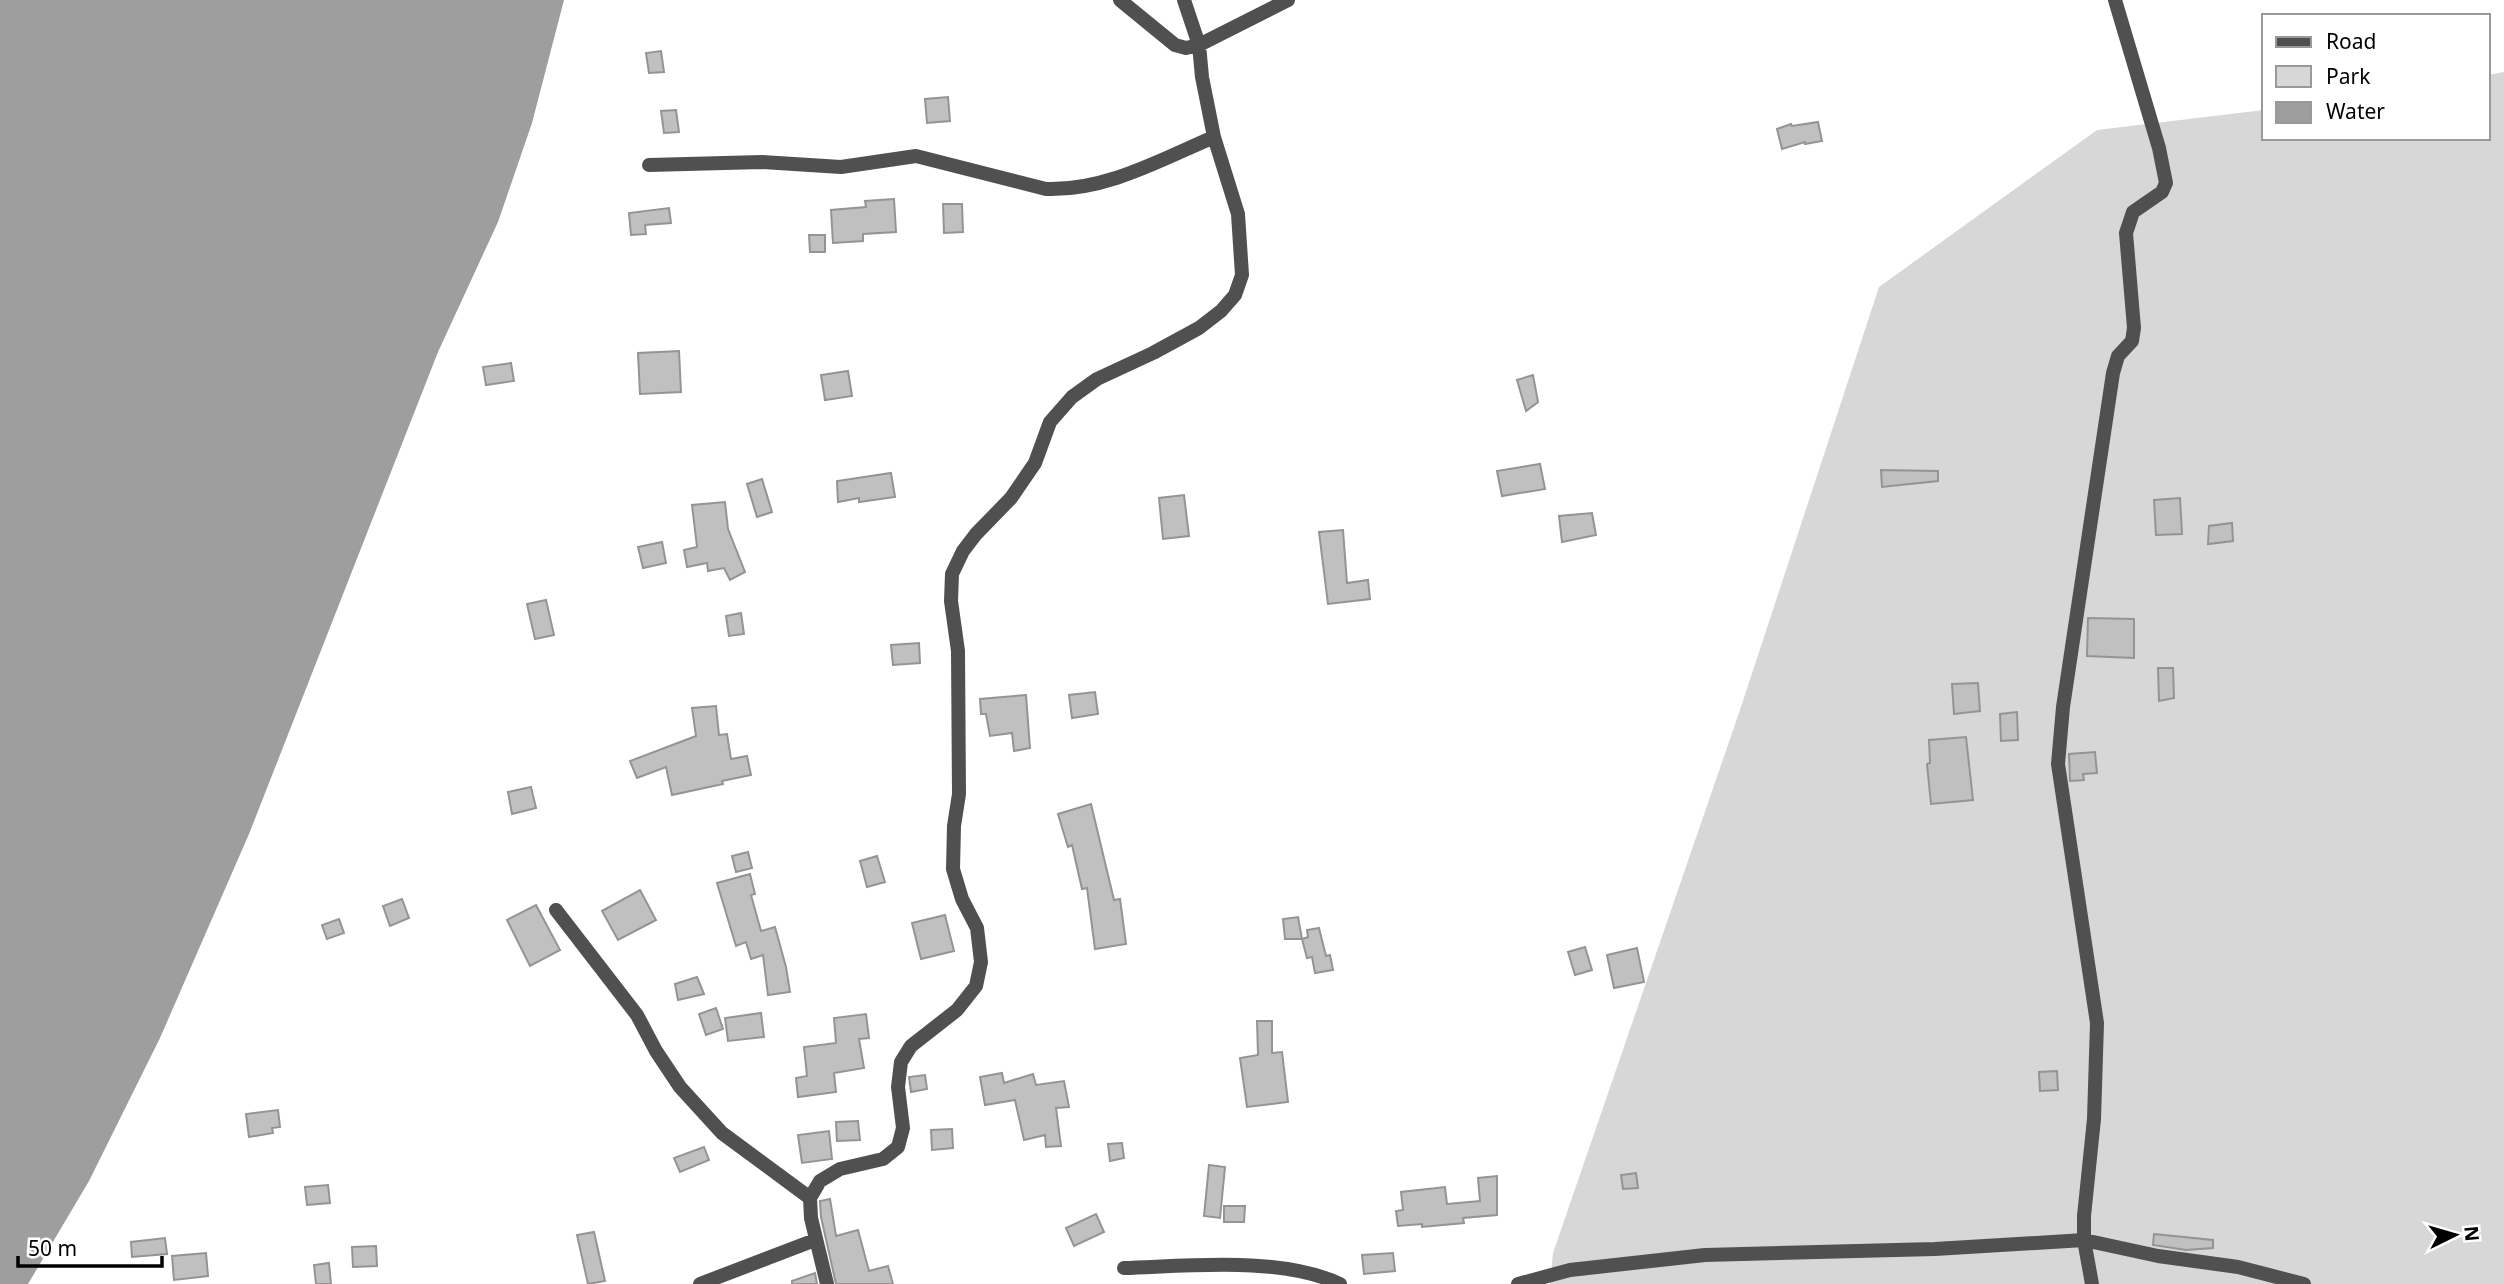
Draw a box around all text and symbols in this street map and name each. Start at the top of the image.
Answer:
legend [2262,14,2490,140]
text: Road [2326,27,2376,55]
text: Park [2326,62,2371,90]
text: Water [2326,97,2385,125]
north arrow [2420,1200,2490,1270]
scale bar [18,1224,161,1268]
text: N [2458,1225,2486,1242]
text: 50 m [28,1234,77,1262]

